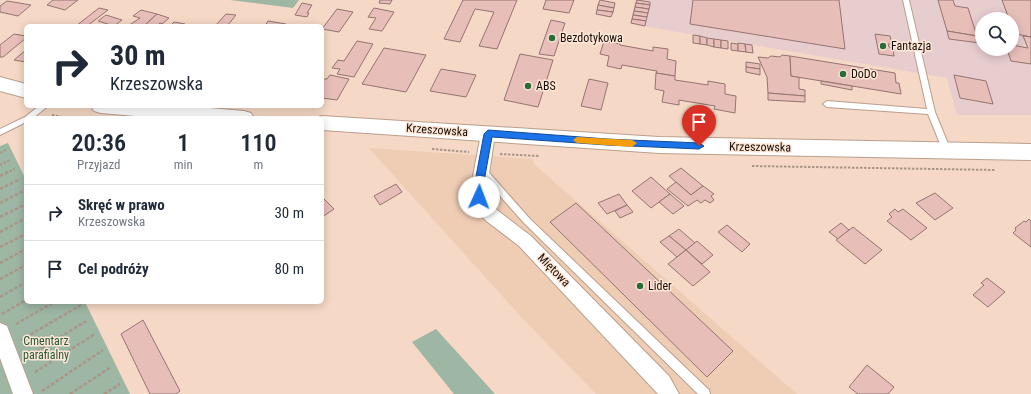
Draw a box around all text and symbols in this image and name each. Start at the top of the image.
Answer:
map controls [975,12,1019,56]
button: search [975,12,1019,56]
place label: Bezdotykowa [560,31,623,45]
marker: Bezdotykowa [547,33,557,43]
text: 30 m [110,39,166,72]
place label: Fantazja [891,39,931,53]
icon: right [44,40,96,92]
marker: Fantazja [878,41,888,51]
place label: DoDo [851,67,877,81]
marker: DoDo [838,69,848,79]
text: Krzeszowska [110,73,203,94]
place label: ABS [536,79,556,93]
marker: ABS [523,81,533,91]
pin [682,105,716,146]
icon: arrive [688,111,710,133]
street label: Krzeszowska [406,121,469,139]
text: 20:36 [72,129,126,157]
text: 1 [177,129,189,157]
text: 110 [240,129,276,157]
street label: Krzeszowska [729,139,791,155]
text: Przyjazd [77,157,121,172]
text: min [174,157,193,172]
text: m [253,157,263,172]
position arrow [458,176,500,218]
text: Skręć w prawo [78,196,165,214]
icon: right [44,202,66,224]
text: 30 m [274,204,304,222]
text: Krzeszowska [78,214,145,229]
street label: Miętowa [535,251,573,290]
icon: arrive [44,258,66,280]
text: Cel podróży [78,260,149,278]
text: 80 m [274,260,304,278]
place label: Lider [648,279,672,293]
marker: Lider [635,281,645,291]
park label: Cmentarz parafialny [23,334,69,362]

